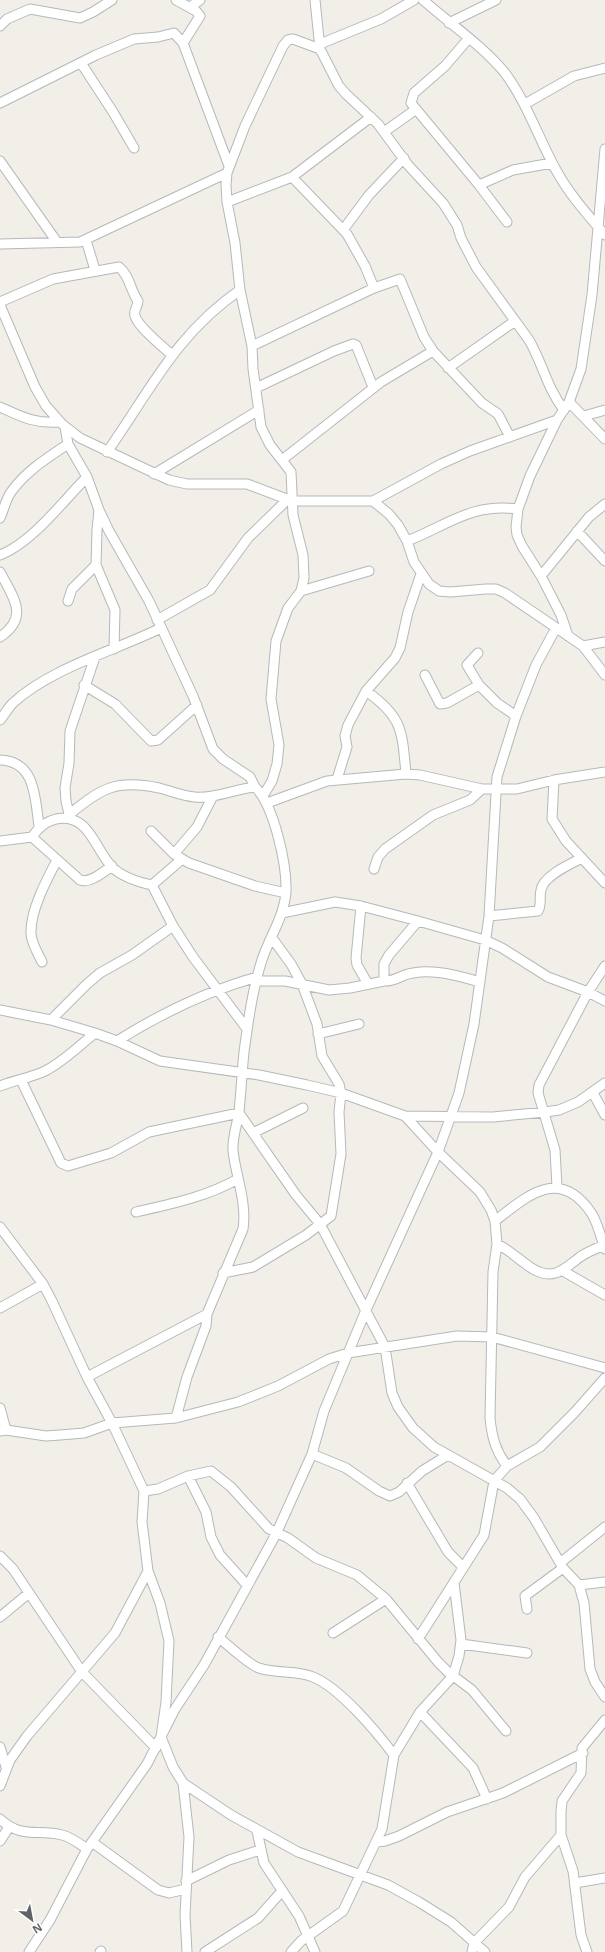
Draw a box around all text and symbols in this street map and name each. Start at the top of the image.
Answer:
north arrow [12,1900,52,1940]
text: N [30,1920,45,1938]

